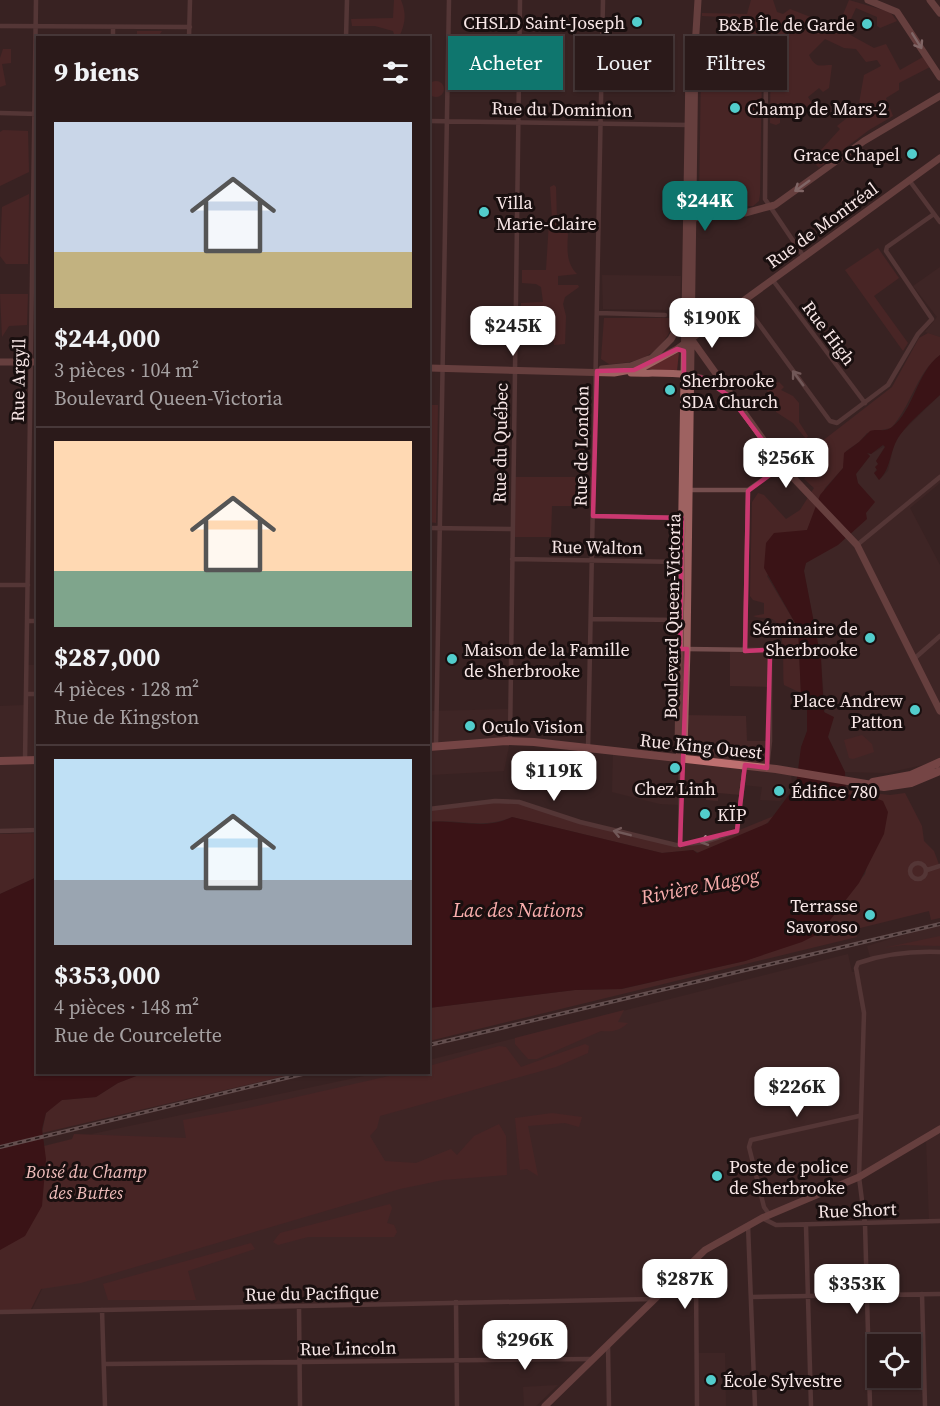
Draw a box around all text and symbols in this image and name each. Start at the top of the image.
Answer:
place label: CHSLD Saint-Joseph [463,10,625,35]
place label: B&B Île de Garde [718,12,855,37]
marker: CHSLD Saint-Joseph [630,15,644,29]
marker: B&B Île de Garde [860,17,874,31]
one-way arrow [910,32,923,49]
chip: Acheter [448,36,563,90]
chip: Louer [575,36,673,90]
chip: Filtres [685,36,787,90]
text: 9 biens [54,54,139,90]
icon: filters [379,56,412,89]
street label: Rue du Dominion [491,95,633,123]
place label: Champ de Mars-2 [747,96,887,121]
marker: Champ de Mars-2 [728,101,742,115]
place label: Grace Chapel [793,142,900,167]
marker: Grace Chapel [905,147,919,161]
icon: home [179,161,287,269]
street label: Rue de Montréal [761,176,883,274]
one-way arrow [794,180,810,192]
pin: $244K [663,181,747,232]
text: $244K [676,186,734,214]
place label: Villa Marie-Claire [496,190,597,236]
marker: Villa Marie-Claire [477,205,491,219]
street label: Rue High [797,296,862,371]
pin: $190K [670,298,754,349]
text: $190K [683,303,741,331]
pin: $245K [471,306,555,357]
text: $245K [484,311,542,339]
text: $244,000 [54,320,160,356]
street label: Rue Argyll [5,338,31,422]
text: 3 pièces · 104 m² [54,356,199,384]
place label: Sherbrooke SDA Church [682,368,778,414]
one-way arrow [792,370,804,386]
street label: Rue du Québec [486,382,514,503]
marker: Sherbrooke SDA Church [663,383,677,397]
text: Boulevard Queen-Victoria [54,384,283,412]
street label: Rue de London [567,385,595,507]
pin: $256K [744,438,828,489]
text: $256K [757,443,815,471]
icon: home [179,480,287,588]
street label: Boulevard Queen-Victoria [658,512,686,719]
street label: Rue Walton [551,534,643,560]
place label: Séminaire de Sherbrooke [752,616,858,662]
marker: Séminaire de Sherbrooke [863,631,877,645]
place label: Maison de la Famille de Sherbrooke [464,637,630,683]
text: $287,000 [54,639,160,675]
marker: Maison de la Famille de Sherbrooke [445,652,459,666]
text: 4 pièces · 128 m² [54,675,199,703]
place label: Place Andrew Patton [793,688,903,734]
text: Rue de Kingston [54,703,199,731]
marker: Place Andrew Patton [908,703,922,717]
place label: Oculo Vision [482,714,584,739]
marker: Oculo Vision [463,719,477,733]
street label: Rue King Ouest [639,727,764,765]
pin: $119K [512,751,596,802]
text: $119K [525,756,583,784]
marker: Chez Linh [668,761,682,775]
place label: Chez Linh [634,776,716,801]
place label: Édifice 780 [791,779,878,804]
marker: Édifice 780 [772,784,786,798]
icon: home [179,798,287,906]
place label: KÏP [717,802,747,827]
marker: KÏP [698,807,712,821]
one-way arrow [613,827,632,838]
one-way arrow [700,835,719,846]
water label: Rivière Magog [637,861,763,911]
place label: Terrasse Savoroso [786,893,858,939]
water label: Lac des Nations [452,896,584,924]
marker: Terrasse Savoroso [863,908,877,922]
text: $353,000 [54,957,160,993]
text: 4 pièces · 148 m² [54,993,199,1021]
text: Rue de Courcelette [54,1021,222,1049]
pin: $226K [755,1067,839,1118]
text: $226K [768,1072,826,1100]
place label: Poste de police de Sherbrooke [729,1154,849,1200]
park label: Boisé du Champ des Buttes [25,1159,146,1205]
marker: Poste de police de Sherbrooke [710,1169,724,1183]
street label: Rue Short [817,1196,897,1224]
pin: $287K [643,1259,727,1310]
text: $287K [656,1264,714,1292]
pin: $353K [815,1264,899,1315]
text: $353K [828,1269,886,1297]
street label: Rue du Pacifique [245,1279,379,1307]
pin: $296K [483,1320,567,1371]
text: $296K [496,1325,554,1353]
map controls [867,1334,921,1388]
button: locate [867,1334,921,1388]
street label: Rue Lincoln [299,1335,397,1361]
place label: École Sylvestre [723,1368,842,1393]
marker: École Sylvestre [704,1373,718,1387]

